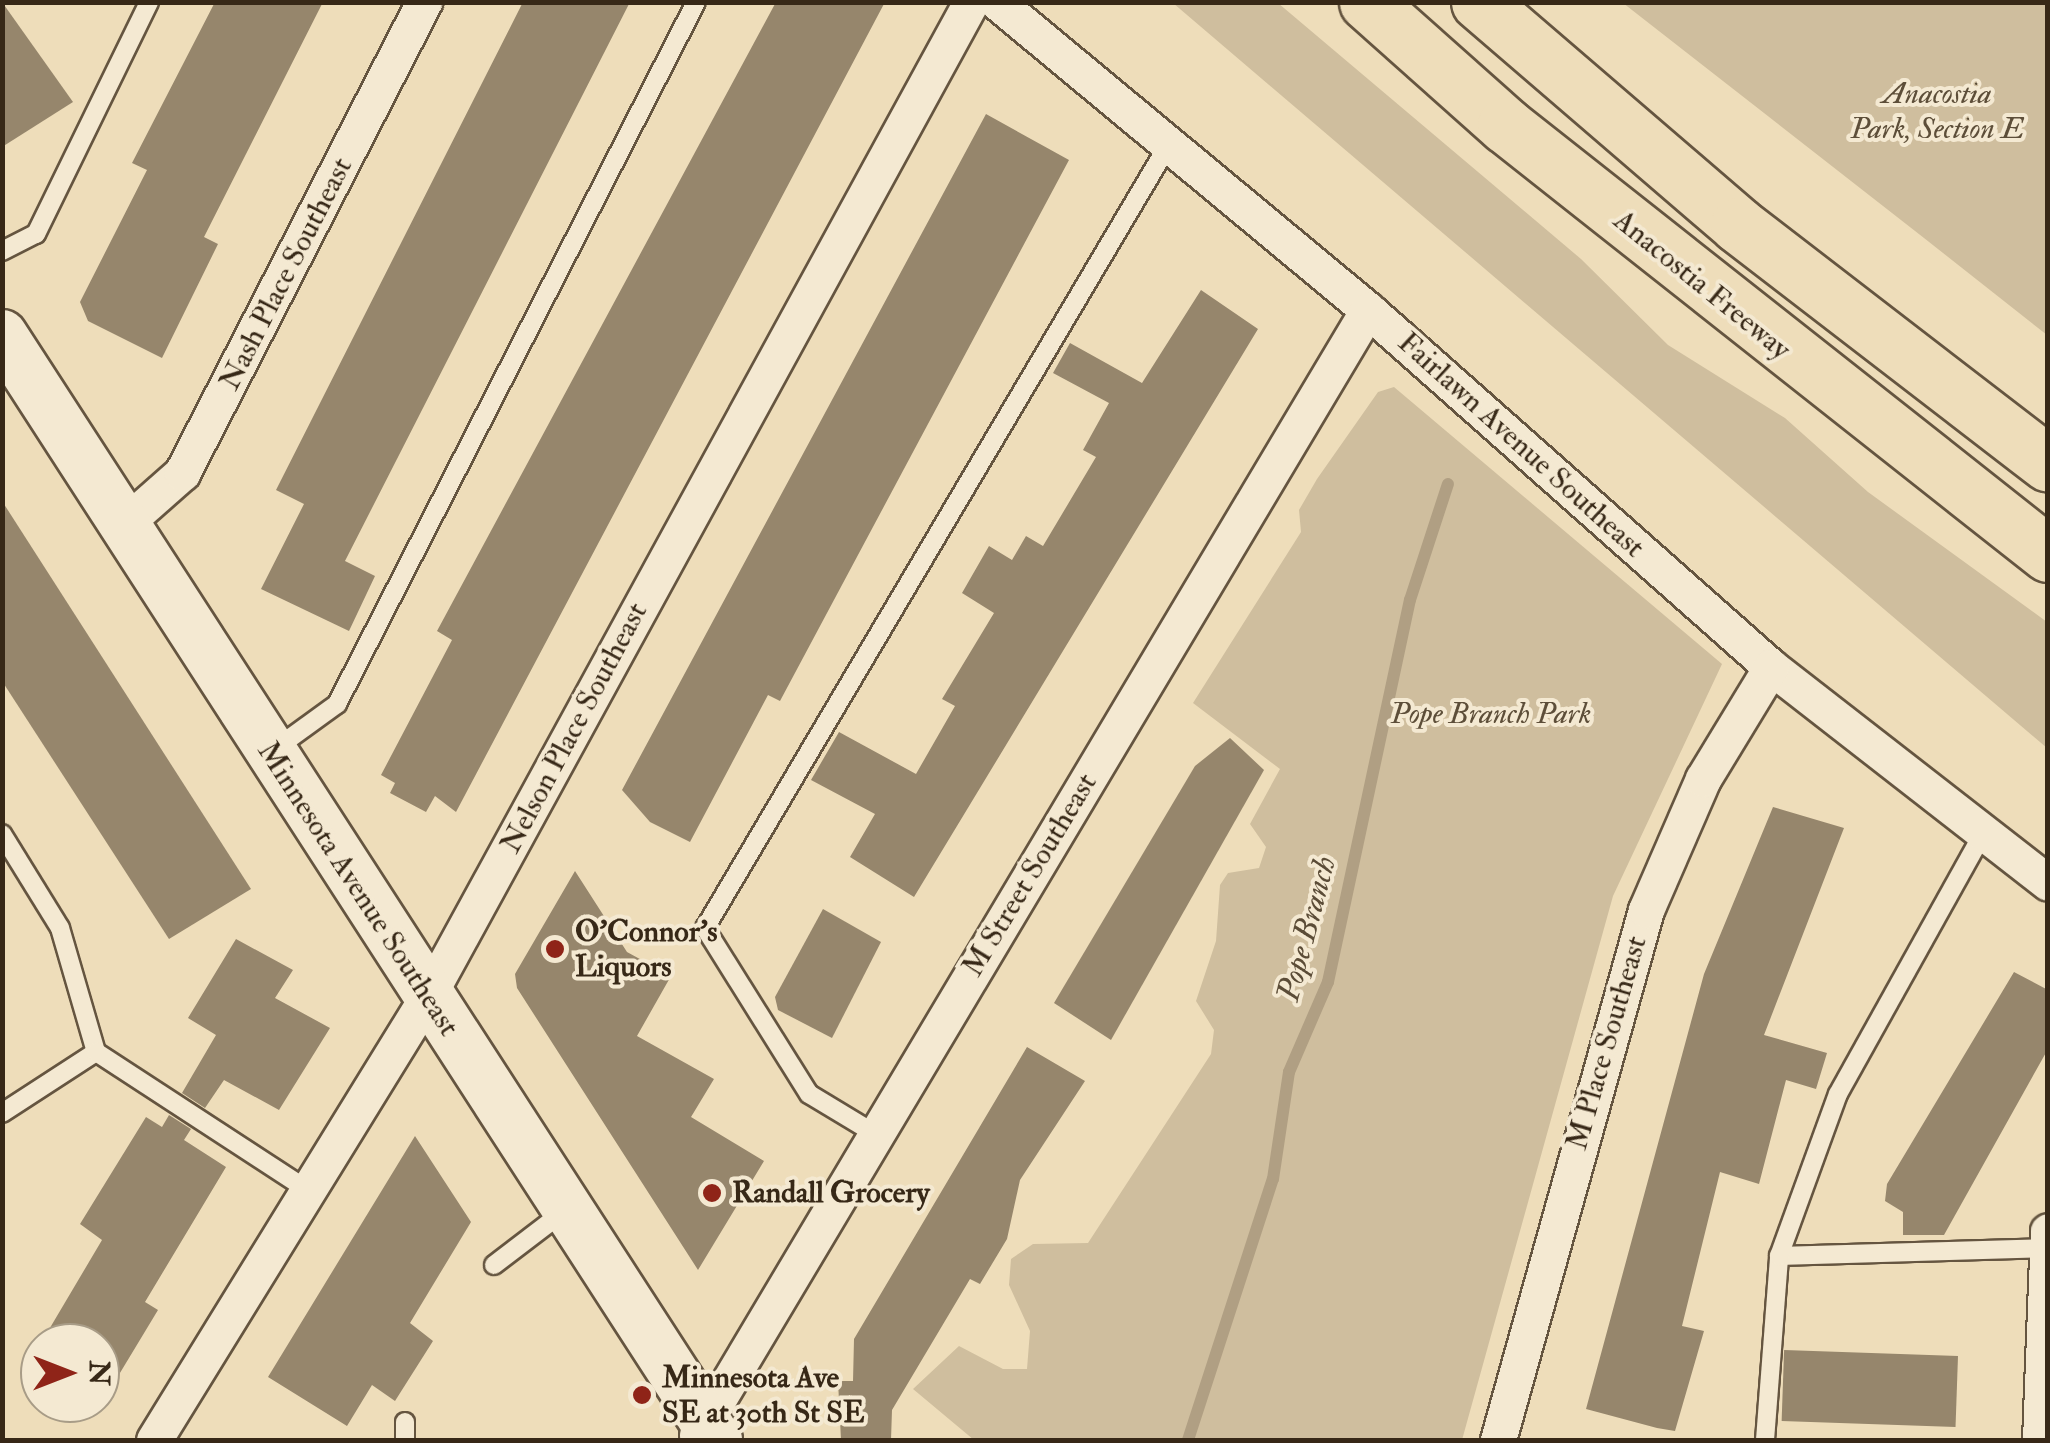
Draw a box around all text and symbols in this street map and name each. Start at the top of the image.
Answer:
park label: Anacostia Park, Section E [1850,76,2024,146]
street label: Nash Place Southeast [212,152,360,396]
street label: Anacostia Freeway [1606,202,1798,368]
street label: Fairlawn Avenue Southeast [1390,325,1652,565]
street label: Nelson Place Southeast [493,597,655,859]
park label: Pope Branch Park [1391,696,1591,732]
street label: Minnesota Avenue Southeast [249,735,467,1043]
street label: M Street Southeast [955,767,1105,983]
water label: Pope Branch [1269,852,1345,1006]
place label: O'Connor's Liquors [575,914,718,984]
street label: M Place Southeast [1559,932,1655,1154]
marker: O'Connor's Liquors [544,938,566,960]
place label: Randall Grocery [732,1175,930,1211]
marker: Randall Grocery [701,1182,723,1204]
north arrow [20,1323,120,1423]
text: N [81,1360,116,1386]
place label: Minnesota Ave SE at 30th St SE [662,1360,865,1430]
marker: Minnesota Ave SE at 30th St SE [631,1384,653,1406]

